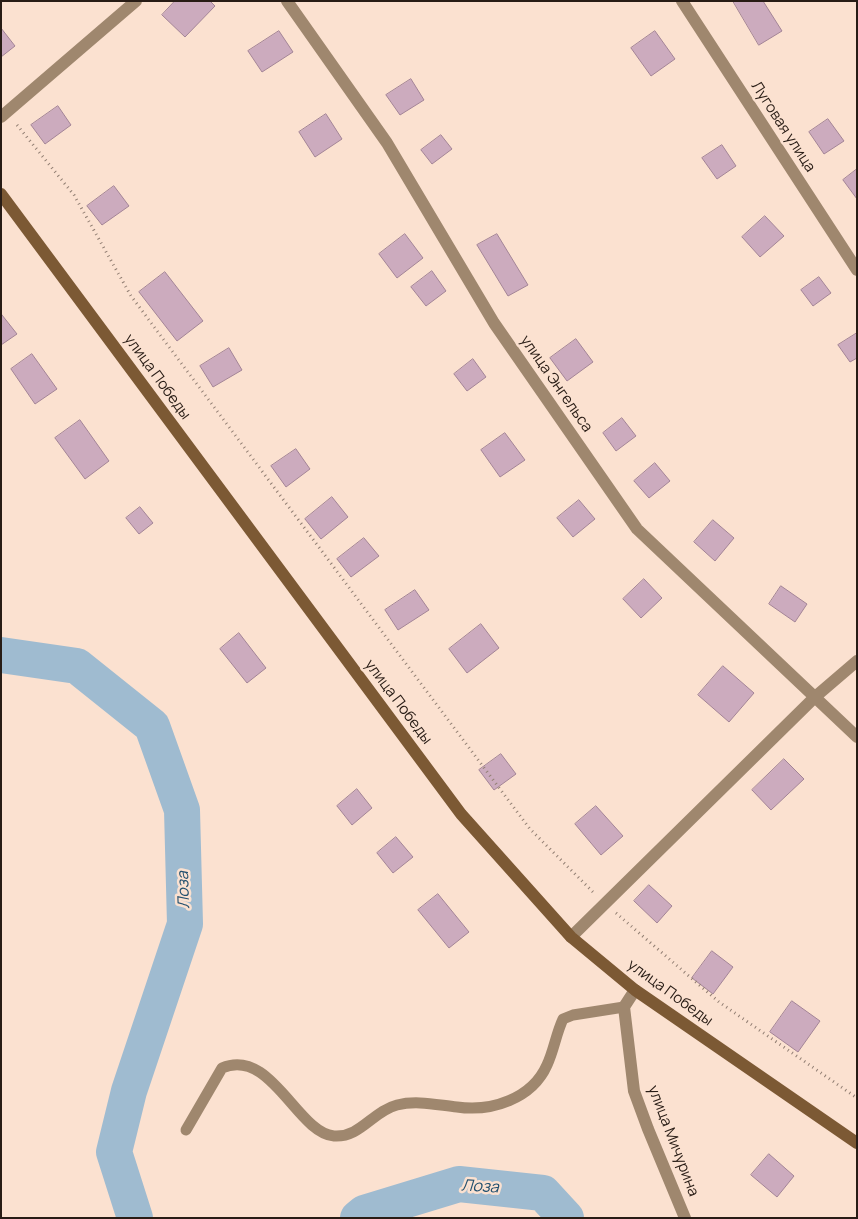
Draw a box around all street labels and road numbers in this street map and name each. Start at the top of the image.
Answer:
street label: Луговая улица [747,78,819,176]
street label: улица Победы [120,331,194,423]
street label: улица Энгельса [516,332,596,436]
street label: улица Победы [360,656,436,748]
street label: улица Победы [624,956,716,1030]
street label: улица Мичурина [644,1083,702,1199]

